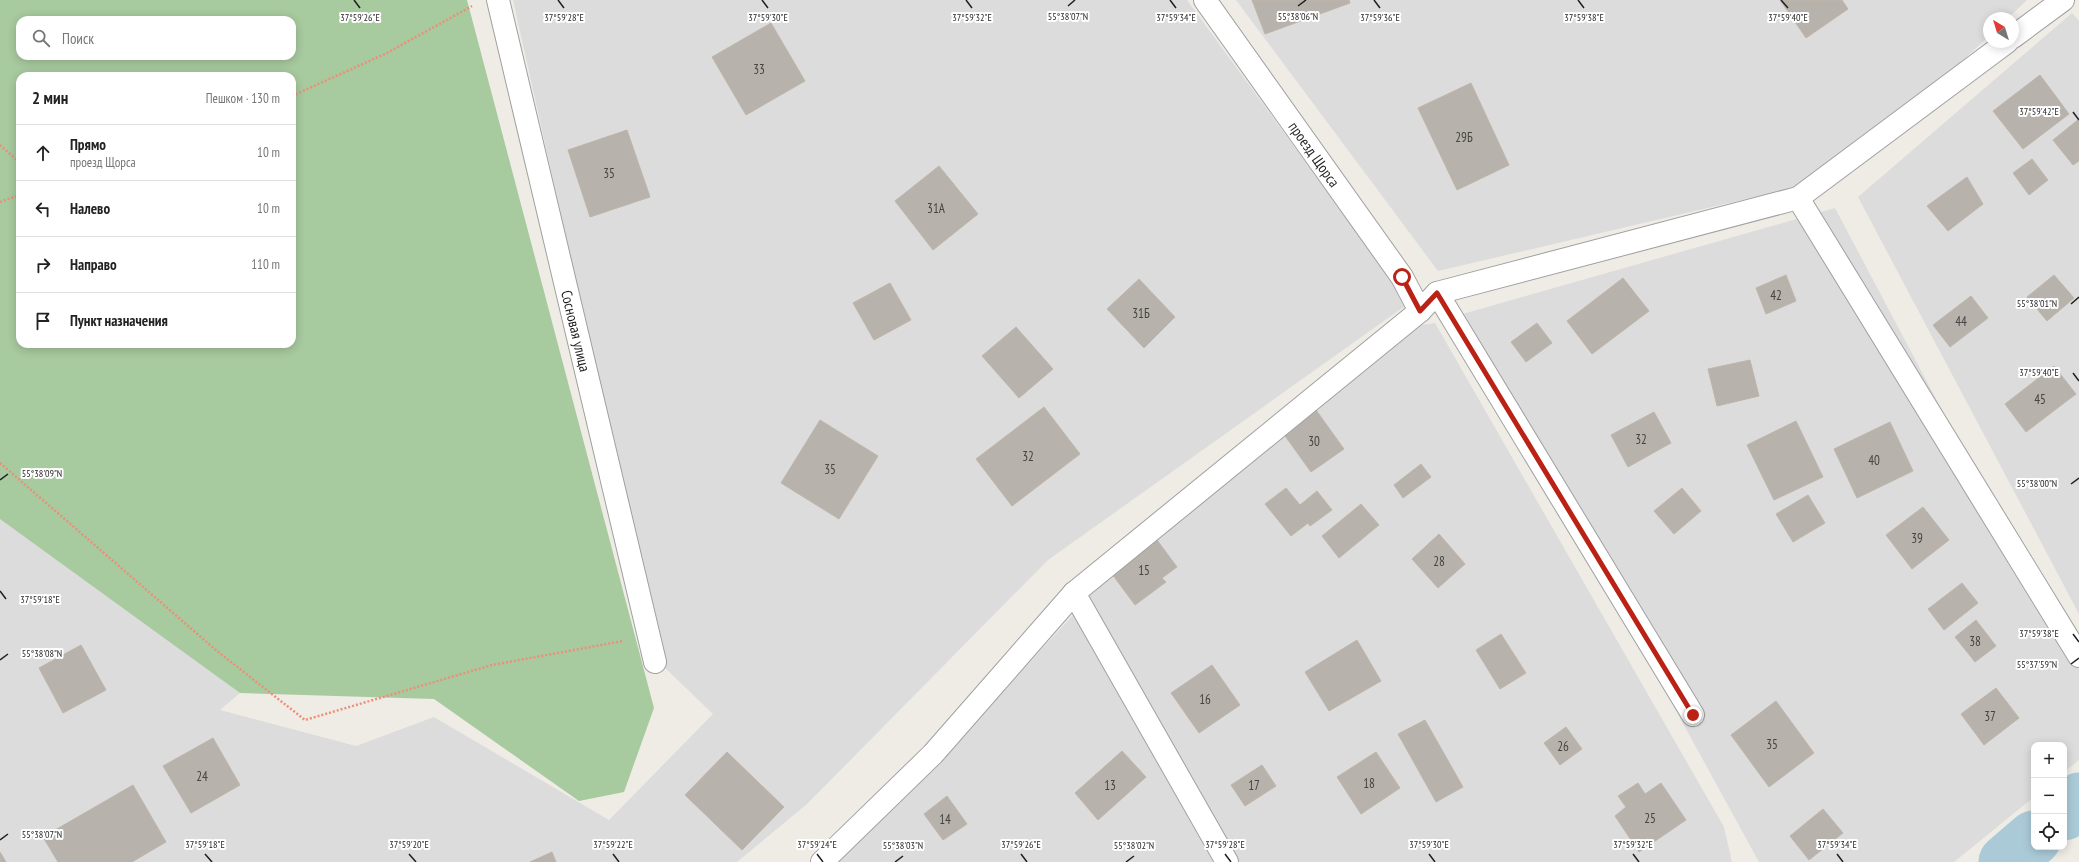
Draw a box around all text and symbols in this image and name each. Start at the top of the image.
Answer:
text: 55°38'07"N [1048,10,1088,23]
text: 55°38'06"N [1278,10,1318,23]
text: 37°59'26"E [340,11,380,24]
text: 37°59'28"E [544,11,584,24]
text: 37°59'30"E [748,11,788,24]
text: 37°59'32"E [952,11,992,24]
text: 37°59'34"E [1156,11,1196,24]
text: 37°59'36"E [1360,11,1400,24]
text: 37°59'38"E [1564,11,1604,24]
text: 37°59'40"E [1768,11,1808,24]
north arrow [1983,12,2019,48]
search box [16,16,296,60]
icon: search [30,27,52,49]
text: Поиск [62,29,94,48]
house number: 33 [753,61,765,78]
text: 2 мин [32,87,68,109]
text: Пешком · 130 m [206,90,280,107]
text: 37°59'42"E [2019,105,2059,118]
street label: проезд Щорса [1285,118,1344,190]
house number: 29Б [1455,129,1473,146]
text: Прямо [70,135,106,154]
icon: ahead [32,142,54,164]
text: 10 m [257,144,280,161]
text: проезд Щорса [70,154,136,171]
house number: 35 [603,165,615,182]
icon: left [32,198,54,220]
text: Налево [70,199,110,218]
text: 10 m [257,200,280,217]
house number: 31А [927,200,946,217]
icon: right [32,254,54,276]
text: Направо [70,255,117,274]
text: 110 m [251,256,280,273]
route start [1393,268,1411,286]
house number: 42 [1770,287,1782,304]
street label: Сосновая улица [558,288,595,373]
text: 55°38'01"N [2017,297,2057,310]
house number: 31Б [1132,305,1150,322]
icon: arrive [32,310,54,332]
text: Пункт назначения [70,311,168,330]
house number: 44 [1955,313,1967,330]
text: 37°59'40"E [2019,366,2059,379]
house number: 45 [2034,391,2046,408]
house number: 32 [1635,431,1647,448]
house number: 30 [1308,433,1320,450]
house number: 32 [1022,448,1034,465]
house number: 40 [1868,452,1880,469]
house number: 35 [824,461,836,478]
text: 55°38'09"N [22,467,62,480]
text: 55°38'00"N [2017,477,2057,490]
house number: 39 [1911,530,1923,547]
house number: 28 [1433,553,1445,570]
house number: 15 [1138,562,1150,579]
text: 37°59'18"E [20,593,60,606]
text: 37°59'38"E [2019,627,2059,640]
house number: 38 [1969,633,1981,650]
text: 55°38'08"N [22,647,62,660]
text: 55°37'59"N [2017,658,2057,671]
house number: 16 [1199,691,1211,708]
route end [1684,706,1702,724]
house number: 37 [1984,708,1996,725]
house number: 35 [1766,736,1778,753]
house number: 26 [1557,738,1569,755]
map controls [2031,742,2067,850]
button: + [2031,742,2067,778]
house number: 24 [196,768,208,785]
house number: 18 [1363,775,1375,792]
house number: 13 [1104,777,1116,794]
house number: 17 [1248,777,1260,794]
button: − [2031,778,2067,814]
house number: 25 [1644,810,1656,827]
house number: 14 [939,811,951,828]
button: locate [2031,814,2067,850]
text: 55°38'07"N [22,828,62,841]
text: 37°59'18"E [185,838,225,851]
text: 37°59'20"E [389,838,429,851]
text: 37°59'22"E [593,838,633,851]
text: 37°59'24"E [797,838,837,851]
text: 37°59'26"E [1001,838,1041,851]
text: 37°59'28"E [1205,838,1245,851]
text: 37°59'30"E [1409,838,1449,851]
text: 37°59'32"E [1613,838,1653,851]
text: 37°59'34"E [1817,838,1857,851]
text: 55°38'03"N [883,839,923,852]
text: 55°38'02"N [1114,839,1154,852]

